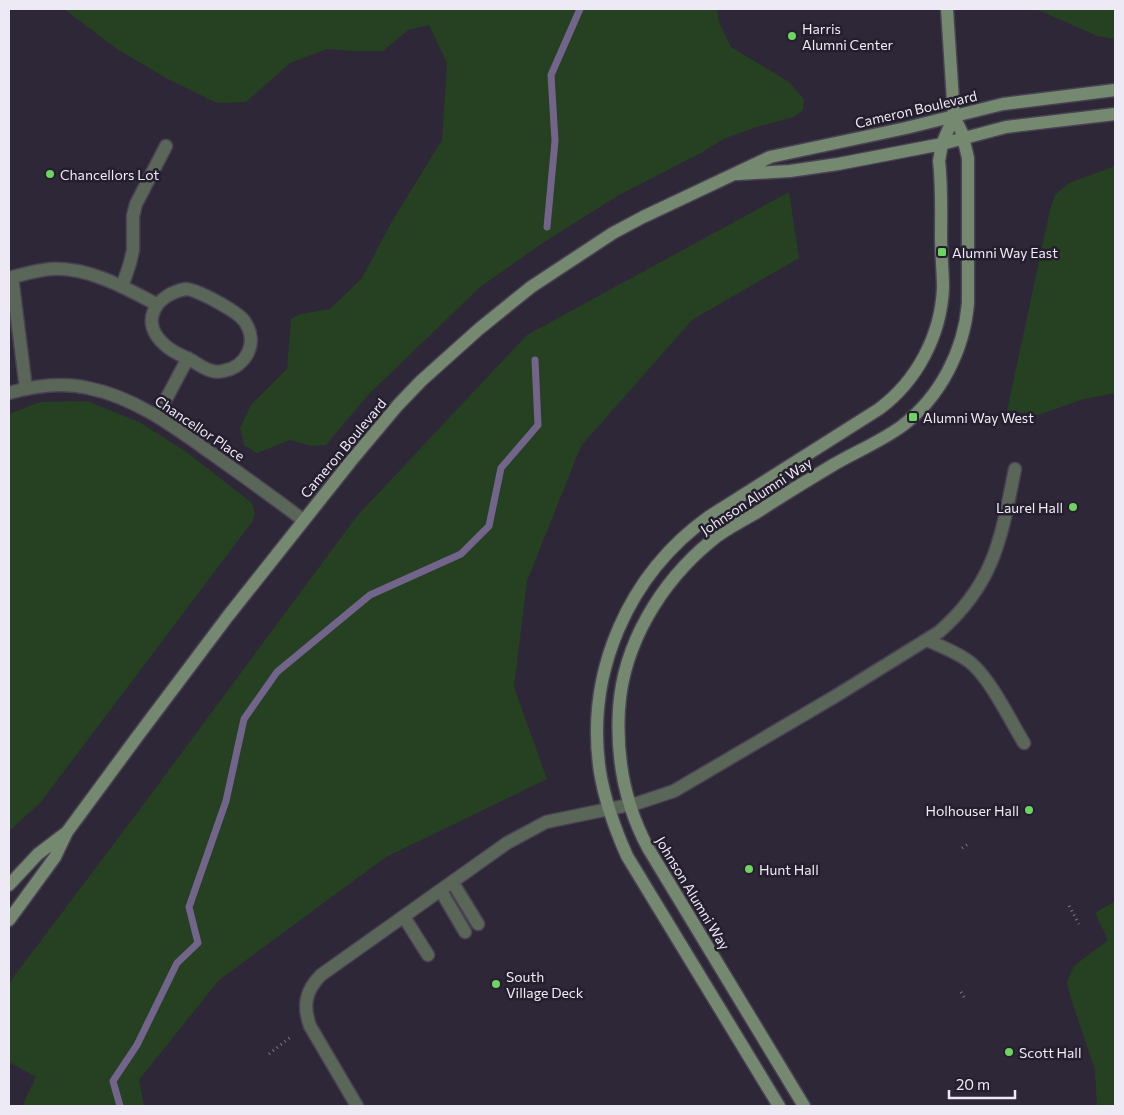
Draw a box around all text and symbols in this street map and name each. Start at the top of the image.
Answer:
place label: Harris Alumni Center [802,20,894,53]
marker: Harris Alumni Center [786,30,798,42]
street label: Cameron Boulevard [853,87,979,131]
place label: Chancellors Lot [60,166,159,183]
marker: Chancellors Lot [44,168,56,180]
place label: Alumni Way East [952,244,1058,261]
marker: Alumni Way East [936,246,948,258]
street label: Chancellor Place [152,392,248,464]
street label: Cameron Boulevard [296,395,390,501]
place label: Alumni Way West [923,409,1034,426]
marker: Alumni Way West [907,411,919,423]
street label: Johnson Alumni Way [697,454,815,538]
place label: Laurel Hall [996,499,1063,516]
marker: Laurel Hall [1067,501,1079,513]
place label: Holhouser Hall [925,802,1019,819]
marker: Holhouser Hall [1023,804,1035,816]
street label: Johnson Alumni Way [652,833,734,953]
place label: Hunt Hall [759,861,819,878]
marker: Hunt Hall [743,863,755,875]
place label: South Village Deck [506,968,584,1001]
marker: South Village Deck [490,978,502,990]
place label: Scott Hall [1019,1044,1082,1061]
marker: Scott Hall [1003,1046,1015,1058]
scale bar [949,1068,1015,1100]
text: 20 m [956,1075,990,1093]

